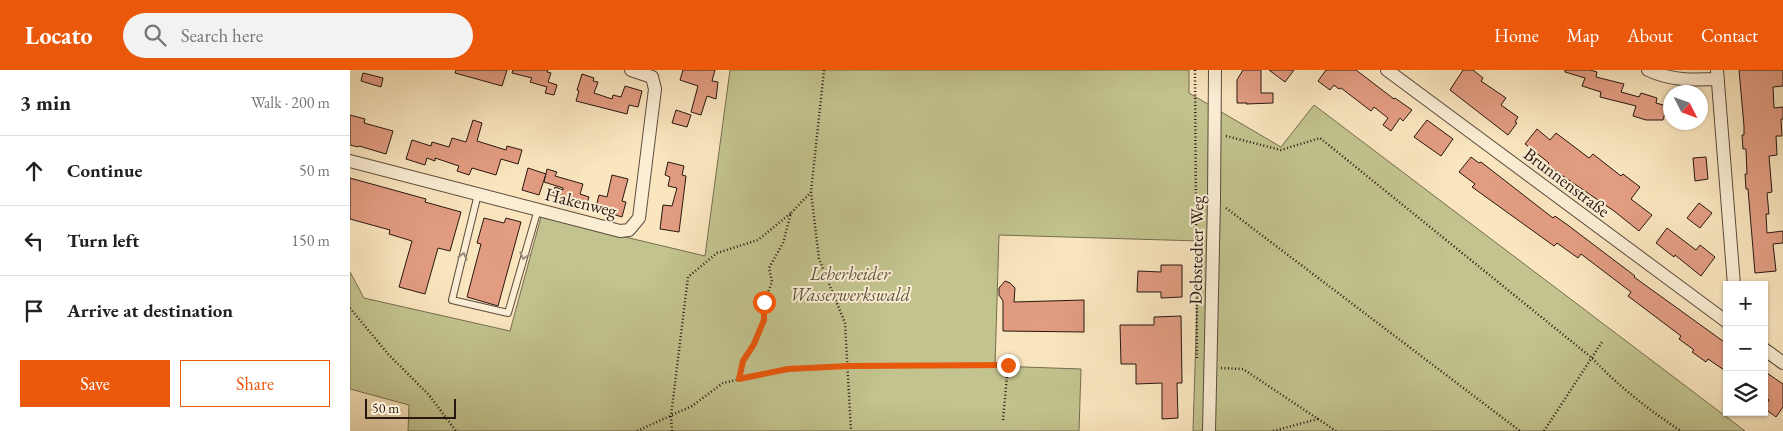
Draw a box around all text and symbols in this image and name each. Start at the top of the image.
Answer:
search box [123,13,473,58]
text: Locato [25,20,93,51]
icon: search [141,21,169,49]
text: Search here [181,23,263,48]
text: Home [1494,24,1539,47]
text: Map [1567,24,1599,47]
text: About [1627,24,1673,47]
text: Contact [1701,24,1758,47]
north arrow [1663,85,1708,130]
text: 3 min [20,89,71,116]
text: Walk · 200 m [251,92,330,113]
street label: Brunnenstraße [1519,142,1615,222]
icon: ahead [20,157,48,185]
text: Continue [67,158,142,183]
text: 50 m [299,160,330,181]
street label: Hakenweg [543,182,619,222]
street label: Debstedter Weg [1184,195,1208,305]
icon: left [20,227,48,255]
text: Turn left [67,228,139,253]
text: 150 m [291,230,330,251]
one-way arrow [457,251,468,260]
one-way arrow [520,252,530,260]
park label: Leherheider Wasserwerkswald [790,262,911,306]
map controls [1723,281,1768,416]
button: + [1723,281,1768,326]
route start [753,291,776,314]
icon: arrive [20,297,48,325]
text: Arrive at destination [67,298,233,323]
button: − [1723,326,1768,371]
route end [997,354,1020,377]
button: Save [20,360,170,407]
button: Share [180,360,330,407]
button: layers [1723,371,1768,416]
scale bar [365,396,456,419]
text: 50 m [372,399,399,417]

